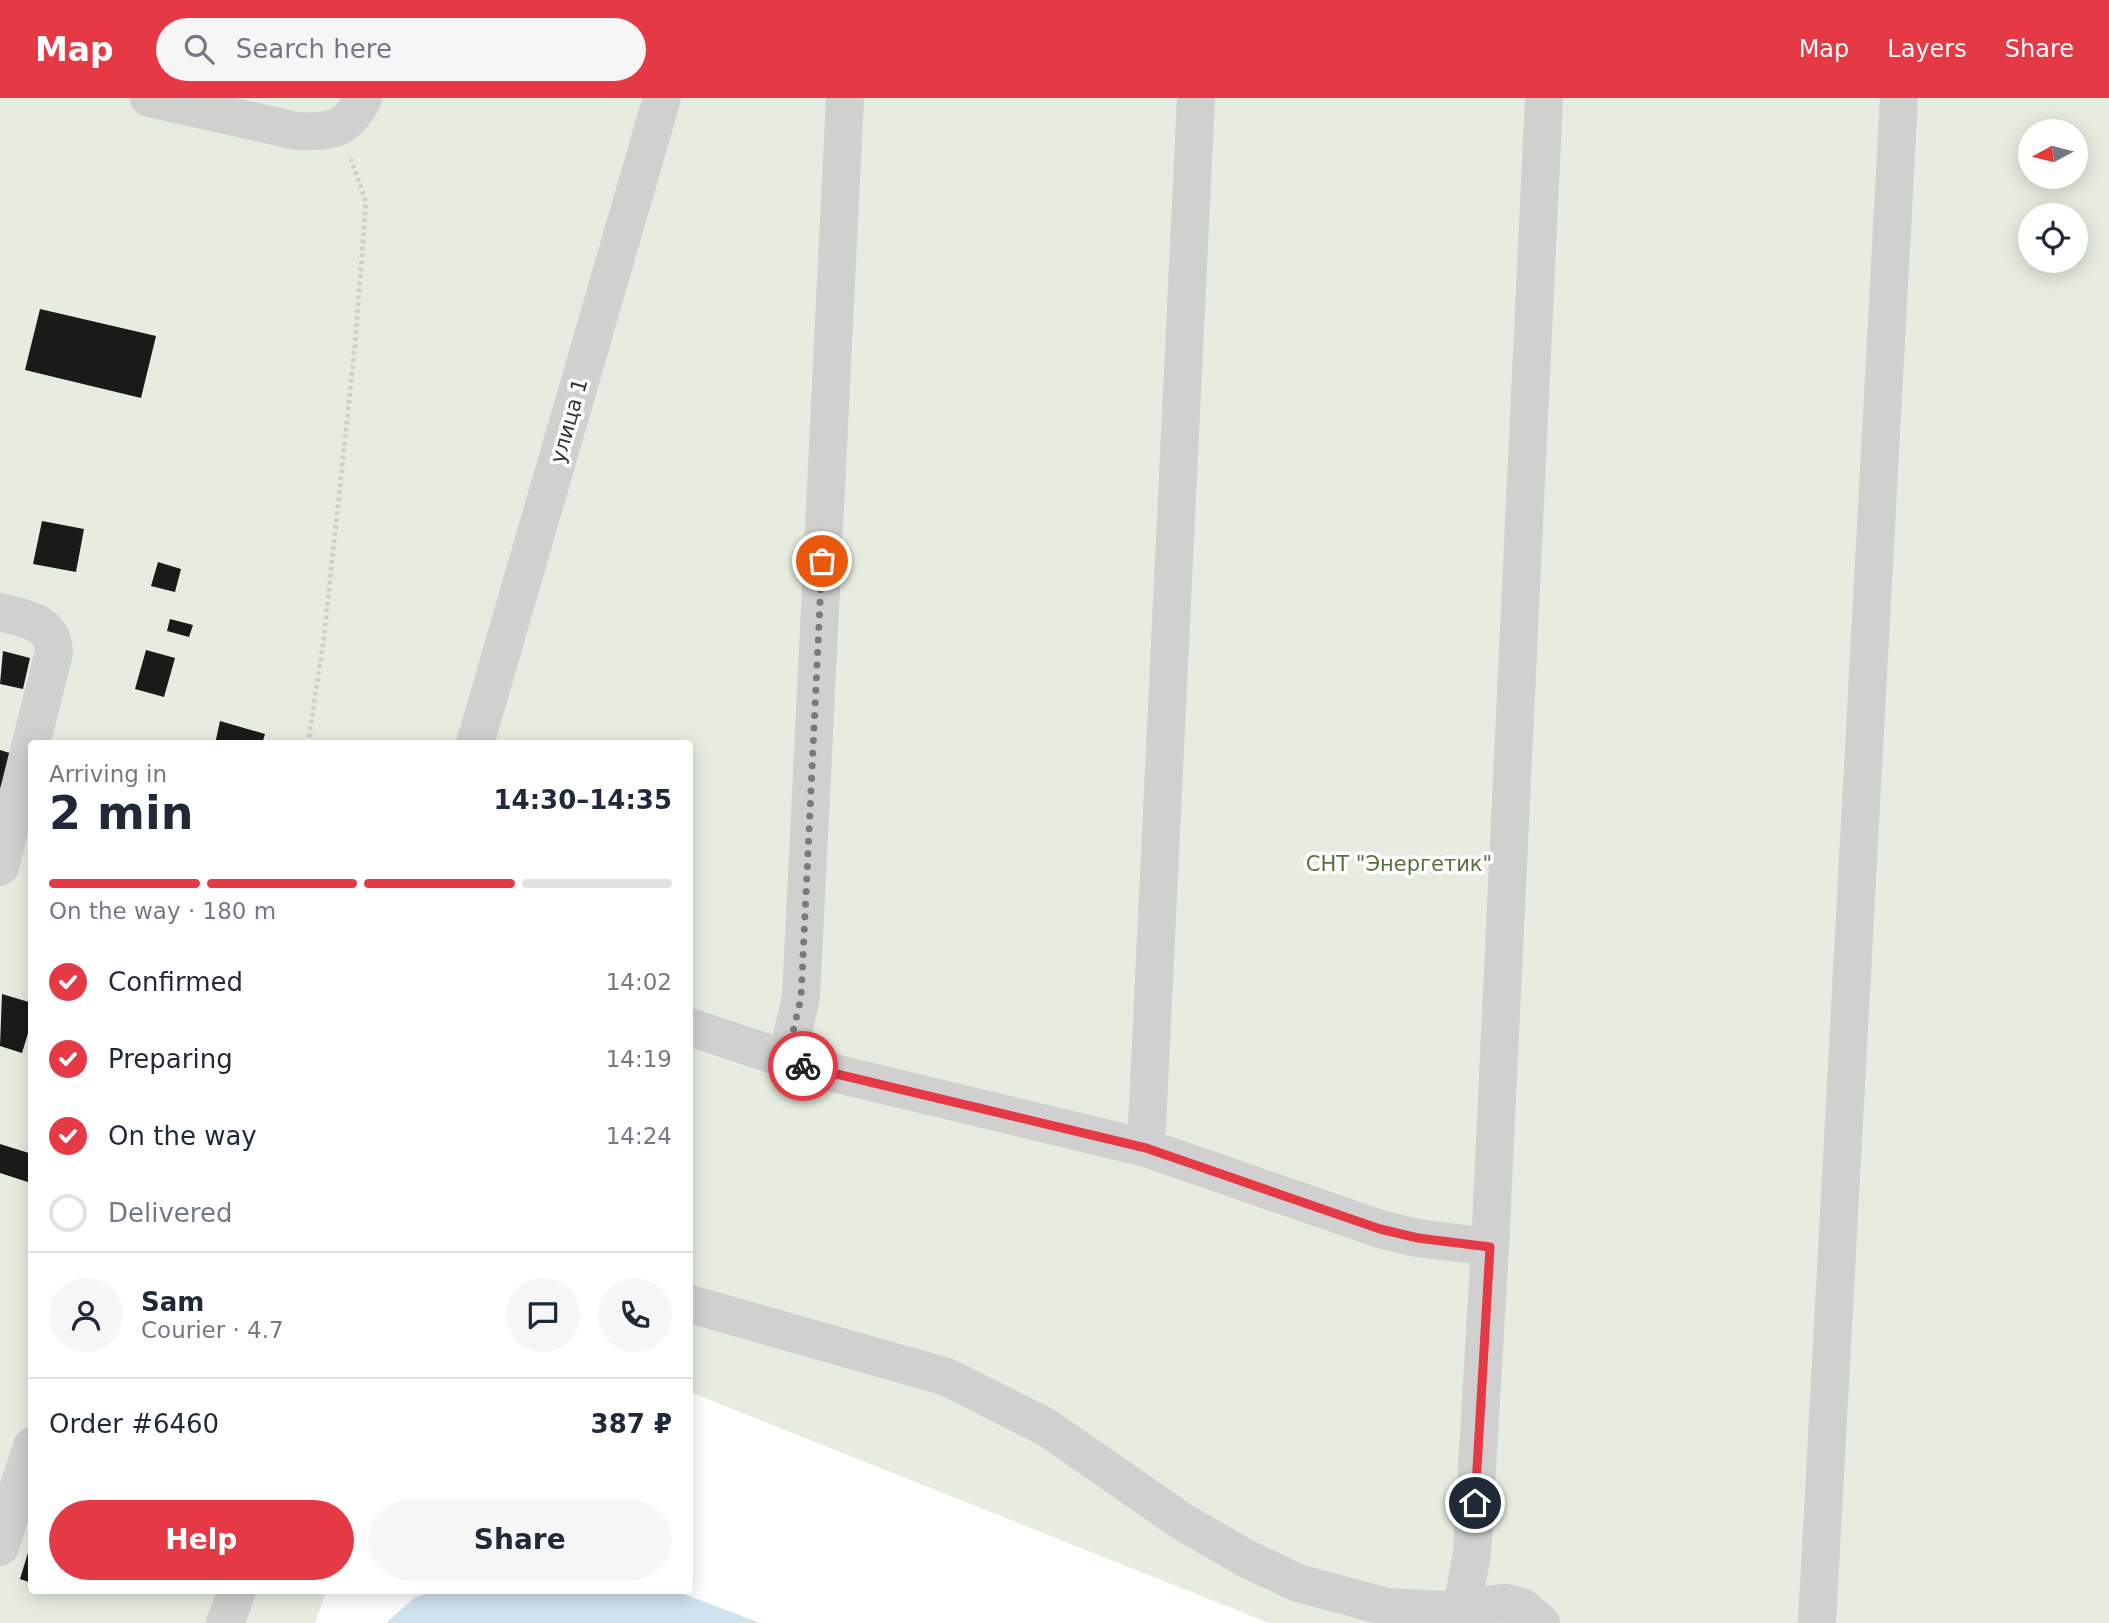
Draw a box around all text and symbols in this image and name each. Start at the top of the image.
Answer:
search box [156,18,646,81]
text: Map [35,30,114,69]
icon: search [180,30,218,68]
text: Search here [236,34,392,64]
text: Map [1799,35,1849,63]
text: Layers [1887,35,1967,63]
text: Share [2005,35,2074,63]
north arrow [2018,119,2088,189]
map controls [2018,119,2088,273]
button: locate [2018,203,2088,273]
street label: улица 1 [546,376,592,466]
pin [792,531,852,591]
icon: bag [803,542,841,580]
text: Arriving in [49,761,167,787]
text: 14:30–14:35 [493,785,672,815]
text: 2 min [49,786,193,840]
park label: СНТ "Энергетик" [1306,852,1492,876]
text: On the way · 180 m [49,898,276,924]
icon: check [49,963,87,1001]
text: Confirmed [108,967,243,997]
text: 14:02 [606,969,672,995]
courier [768,1031,838,1101]
icon: check [49,1040,87,1078]
text: Preparing [108,1044,233,1074]
text: 14:19 [606,1046,672,1072]
icon: bike [784,1047,822,1085]
icon: check [49,1117,87,1155]
text: On the way [108,1121,257,1151]
text: 14:24 [606,1123,672,1149]
text: Delivered [108,1198,232,1228]
button: person [49,1278,123,1352]
button: chat [506,1278,580,1352]
button: phone [598,1278,672,1352]
text: Sam [141,1287,204,1317]
text: Courier · 4.7 [141,1317,284,1343]
text: Order #6460 [49,1409,219,1439]
text: 387 ₽ [591,1409,672,1439]
pin [1445,1473,1505,1533]
icon: home [1456,1484,1494,1522]
button: Help [49,1500,354,1580]
button: Share [368,1500,672,1580]

